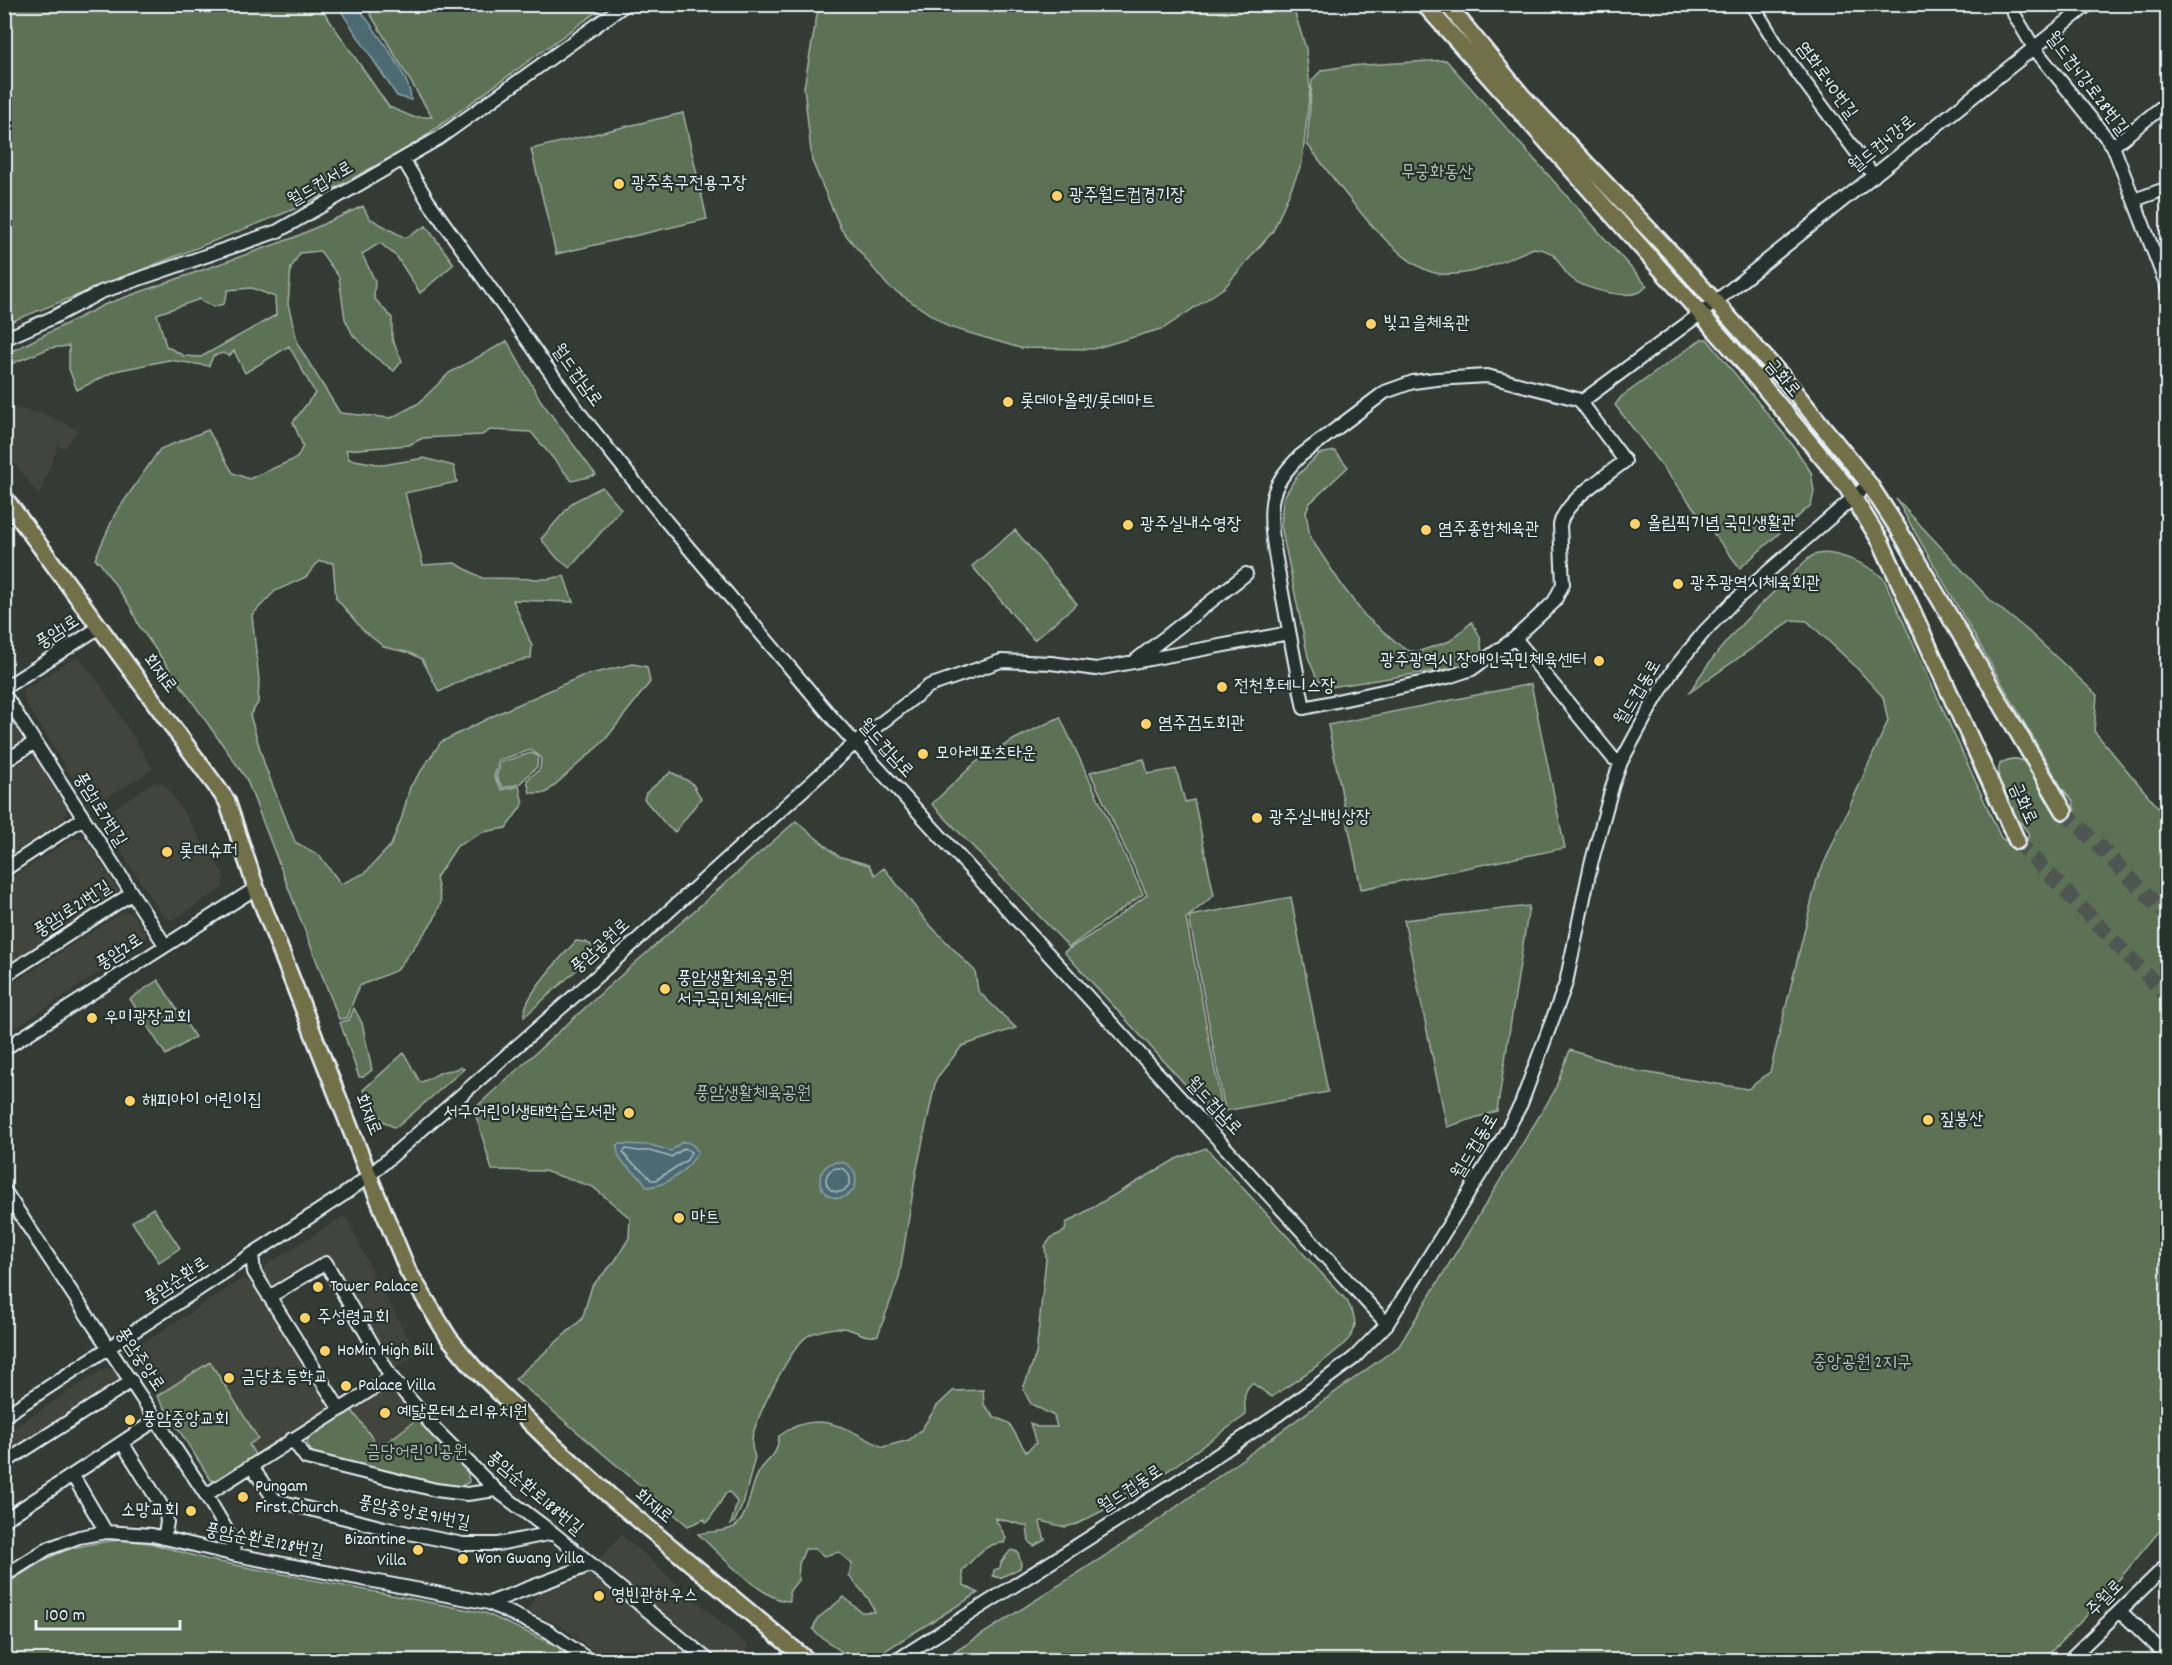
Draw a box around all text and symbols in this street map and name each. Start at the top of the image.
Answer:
street label: 월드컵4강로28번길 [2039,27,2134,141]
street label: 염화로40번길 [1790,37,1863,125]
street label: 월드컵4강로 [1844,110,1922,180]
street label: 월드컵서로 [283,156,359,214]
park label: 무궁화동산 [1401,161,1474,186]
place label: 광주축구전용구장 [631,172,747,197]
marker: 광주축구전용구장 [612,177,626,191]
place label: 광주월드컵경기장 [1069,184,1185,209]
marker: 광주월드컵경기장 [1050,189,1064,203]
place label: 빛고을체육관 [1383,312,1470,337]
marker: 빛고을체육관 [1364,317,1378,331]
street label: 월드컵남로 [545,339,607,413]
street label: 금화로 [1758,354,1806,404]
place label: 롯데아올렛/롯데마트 [1020,390,1156,415]
marker: 롯데아올렛/롯데마트 [1001,395,1015,409]
place label: 올림픽기념 국민생활관 [1647,512,1796,537]
place label: 광주실내수영장 [1140,513,1241,538]
marker: 올림픽기념 국민생활관 [1628,517,1642,531]
marker: 광주실내수영장 [1121,518,1135,532]
place label: 염주종합체육관 [1438,518,1539,543]
marker: 염주종합체육관 [1419,523,1433,537]
place label: 광주광역시체육회관 [1690,572,1820,597]
marker: 광주광역시체육회관 [1671,577,1685,591]
street label: 풍암1로 [31,610,85,656]
street label: 회재로 [136,649,182,699]
place label: 광주광역시 장애인국민체육센터 [1380,649,1587,674]
marker: 광주광역시 장애인국민체육센터 [1592,654,1606,668]
street label: 월드컵동로 [1610,656,1668,730]
place label: 전천후테니스장 [1234,675,1335,700]
marker: 전천후테니스장 [1215,680,1229,694]
place label: 염주검도회관 [1158,712,1245,737]
street label: 월드컵남로 [851,714,919,784]
marker: 염주검도회관 [1139,717,1153,731]
place label: 모아레포츠타운 [935,742,1036,767]
marker: 모아레포츠타운 [916,747,930,761]
street label: 풍암1로7번길 [66,768,132,852]
street label: 금화로 [2002,779,2042,829]
place label: 광주실내빙상장 [1269,806,1370,831]
marker: 광주실내빙상장 [1250,811,1264,825]
place label: 롯데슈퍼 [179,840,237,865]
marker: 롯데슈퍼 [160,845,174,859]
street label: 풍암1로21번길 [29,875,117,944]
street label: 풍암공원로 [566,913,636,981]
street label: 풍암2로 [92,929,148,977]
place label: 풍암생활체육공원 서구국민체육센터 [677,967,793,1013]
marker: 풍암생활체육공원 서구국민체육센터 [658,982,672,996]
place label: 우미광장교회 [104,1006,191,1031]
marker: 우미광장교회 [85,1011,99,1025]
street label: 월드컵남로 [1179,1072,1247,1142]
park label: 풍암생활체육공원 [695,1082,811,1107]
place label: 해피아이 어린이집 [142,1089,262,1114]
street label: 회재로 [347,1090,387,1140]
marker: 해피아이 어린이집 [123,1094,137,1108]
place label: 서구어린이생태학습도서관 [443,1101,617,1126]
marker: 서구어린이생태학습도서관 [622,1106,636,1120]
place label: 짚봉산 [1940,1108,1984,1133]
street label: 월드컵동로 [1447,1110,1505,1184]
marker: 짚봉산 [1921,1113,1935,1127]
place label: 마트 [691,1206,720,1231]
marker: 마트 [672,1211,686,1225]
street label: 풍암순환로 [140,1252,214,1312]
place label: Tower Palace [330,1275,418,1300]
marker: Tower Palace [311,1280,325,1294]
place label: 주성령교회 [317,1306,389,1331]
marker: 주성령교회 [298,1311,312,1325]
street label: 풍암중앙로 [108,1323,170,1397]
place label: HoMin High Bill [337,1339,434,1364]
marker: HoMin High Bill [318,1344,332,1358]
park label: 중앙공원 2지구 [1813,1351,1911,1376]
place label: 금당초등학교 [241,1366,328,1391]
marker: 금당초등학교 [222,1371,236,1385]
place label: Palace Villa [358,1374,436,1399]
marker: Palace Villa [339,1379,353,1393]
place label: 예닮몬테소리유치원 [397,1401,527,1426]
marker: 예닮몬테소리유치원 [378,1406,392,1420]
place label: 풍암중앙교회 [142,1408,229,1433]
marker: 풍암중앙교회 [123,1413,137,1427]
park label: 금당어린이공원 [366,1441,468,1466]
street label: 풍암순환로188번길 [480,1446,588,1542]
street label: 월드컵동로 [1094,1460,1168,1520]
place label: Pungam First Church [255,1475,338,1521]
street label: 회재로 [628,1483,678,1531]
marker: Pungam First Church [236,1490,250,1504]
street label: 풍암중앙로91번길 [356,1491,473,1537]
place label: 소망교회 [121,1499,179,1524]
marker: 소망교회 [184,1504,198,1518]
street label: 풍암순환로128번길 [203,1518,326,1566]
place label: Bizantine Villa [344,1528,407,1574]
marker: Bizantine Villa [411,1543,425,1557]
place label: Won Gwang Villa [475,1547,585,1572]
marker: Won Gwang Villa [456,1552,470,1566]
street label: 주월로 [2082,1575,2130,1623]
place label: 영빈관하우스 [611,1584,698,1609]
marker: 영빈관하우스 [592,1589,606,1603]
scale bar [36,1593,180,1631]
text: 100 m [45,1604,85,1629]

